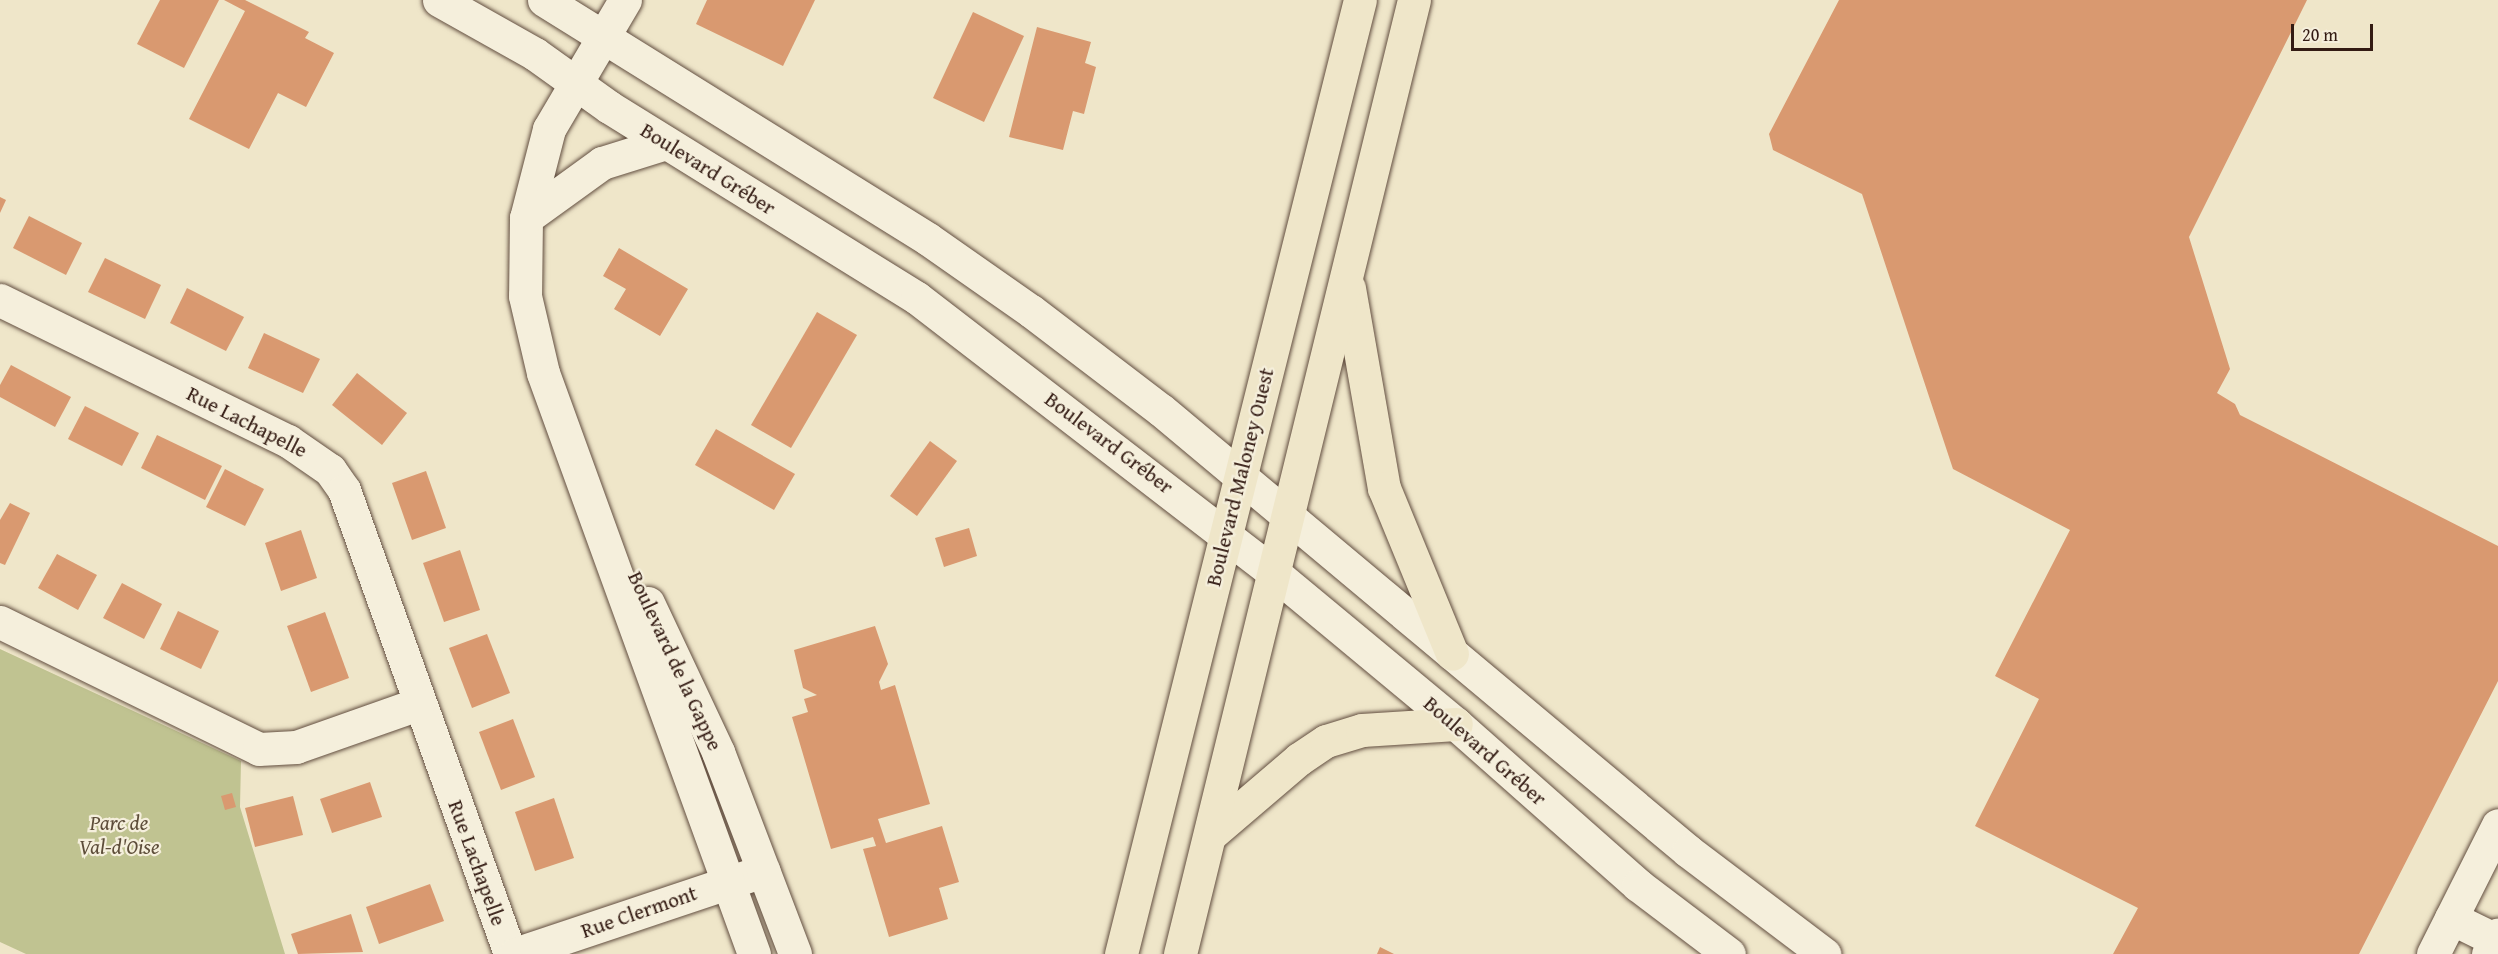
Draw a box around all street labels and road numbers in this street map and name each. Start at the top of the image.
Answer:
street label: Boulevard Gréber [636,117,780,221]
street label: Boulevard Maloney Ouest [1201,365,1279,589]
street label: Rue Lachapelle [183,381,311,463]
street label: Boulevard Gréber [1040,387,1178,499]
street label: Boulevard de la Gappe [622,567,728,755]
street label: Boulevard Gréber [1419,691,1551,811]
street label: Rue Lachapelle [443,797,511,929]
street label: Rue Clermont [578,880,700,944]

